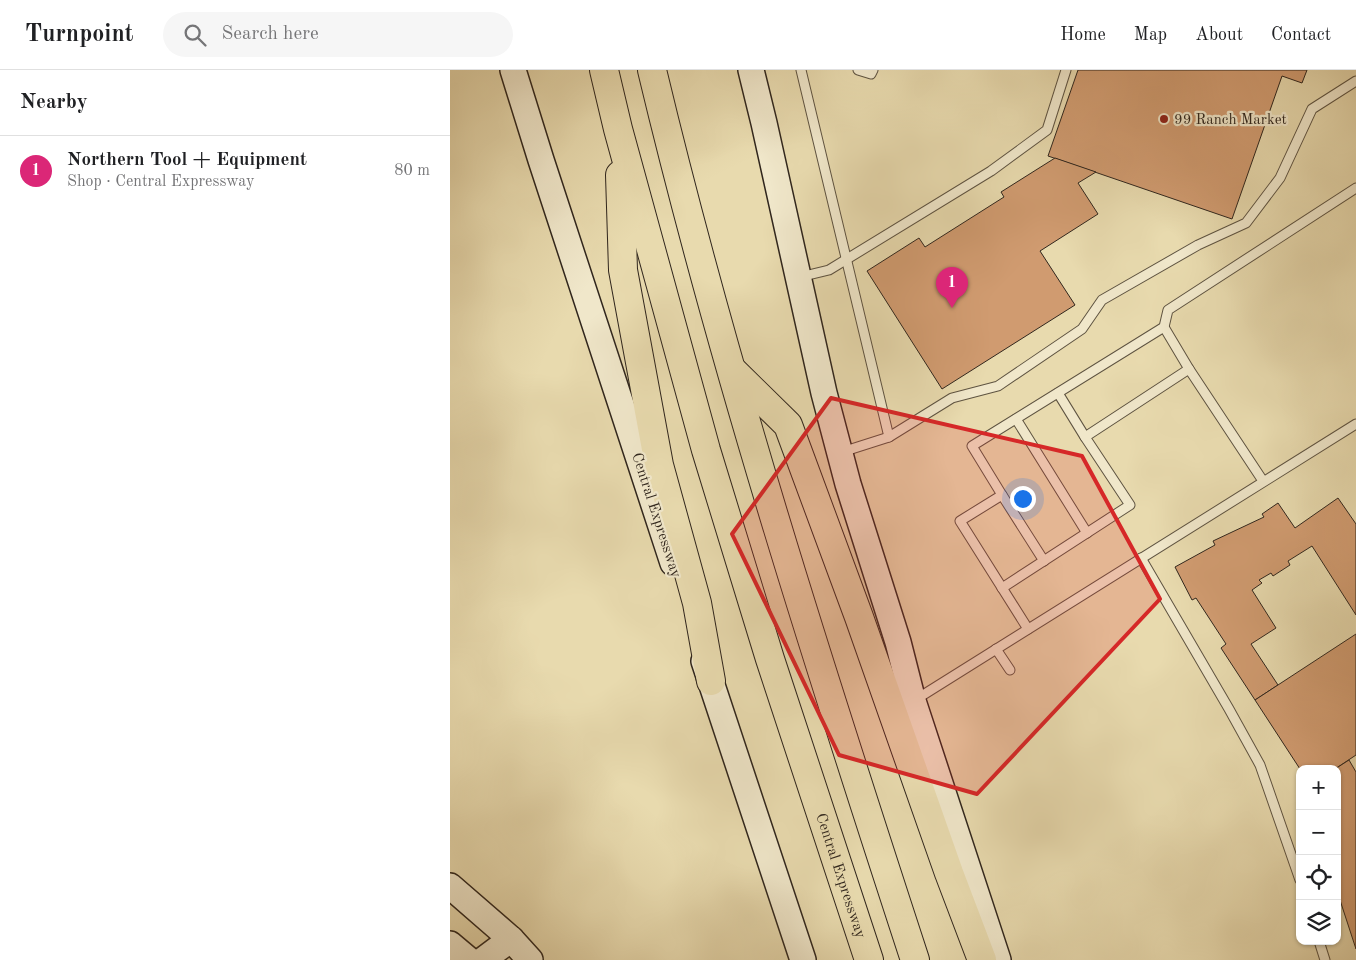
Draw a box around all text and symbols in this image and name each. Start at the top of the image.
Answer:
search box [163,12,513,57]
icon: search [181,21,209,49]
text: Turnpoint [25,23,133,47]
text: Search here [221,25,319,44]
text: Home [1060,26,1106,44]
text: Map [1134,26,1167,44]
text: About [1195,26,1243,44]
text: Contact [1271,26,1331,44]
text: Nearby [20,92,88,113]
marker: 99 Ranch Market [1158,113,1170,125]
place label: 99 Ranch Market [1174,113,1287,128]
text: Northern Tool + Equipment [67,151,307,170]
text: 1 [31,163,41,179]
text: 80 m [394,163,430,179]
text: Shop · Central Expressway [67,174,254,190]
pin: 1 [936,267,968,308]
street label: Central Expressway [628,451,683,580]
your location [1010,486,1036,512]
map controls [1296,765,1341,945]
button: + [1296,765,1341,810]
button: − [1296,810,1341,855]
street label: Central Expressway [812,812,867,940]
button: locate [1296,855,1341,900]
button: layers [1296,900,1341,945]

